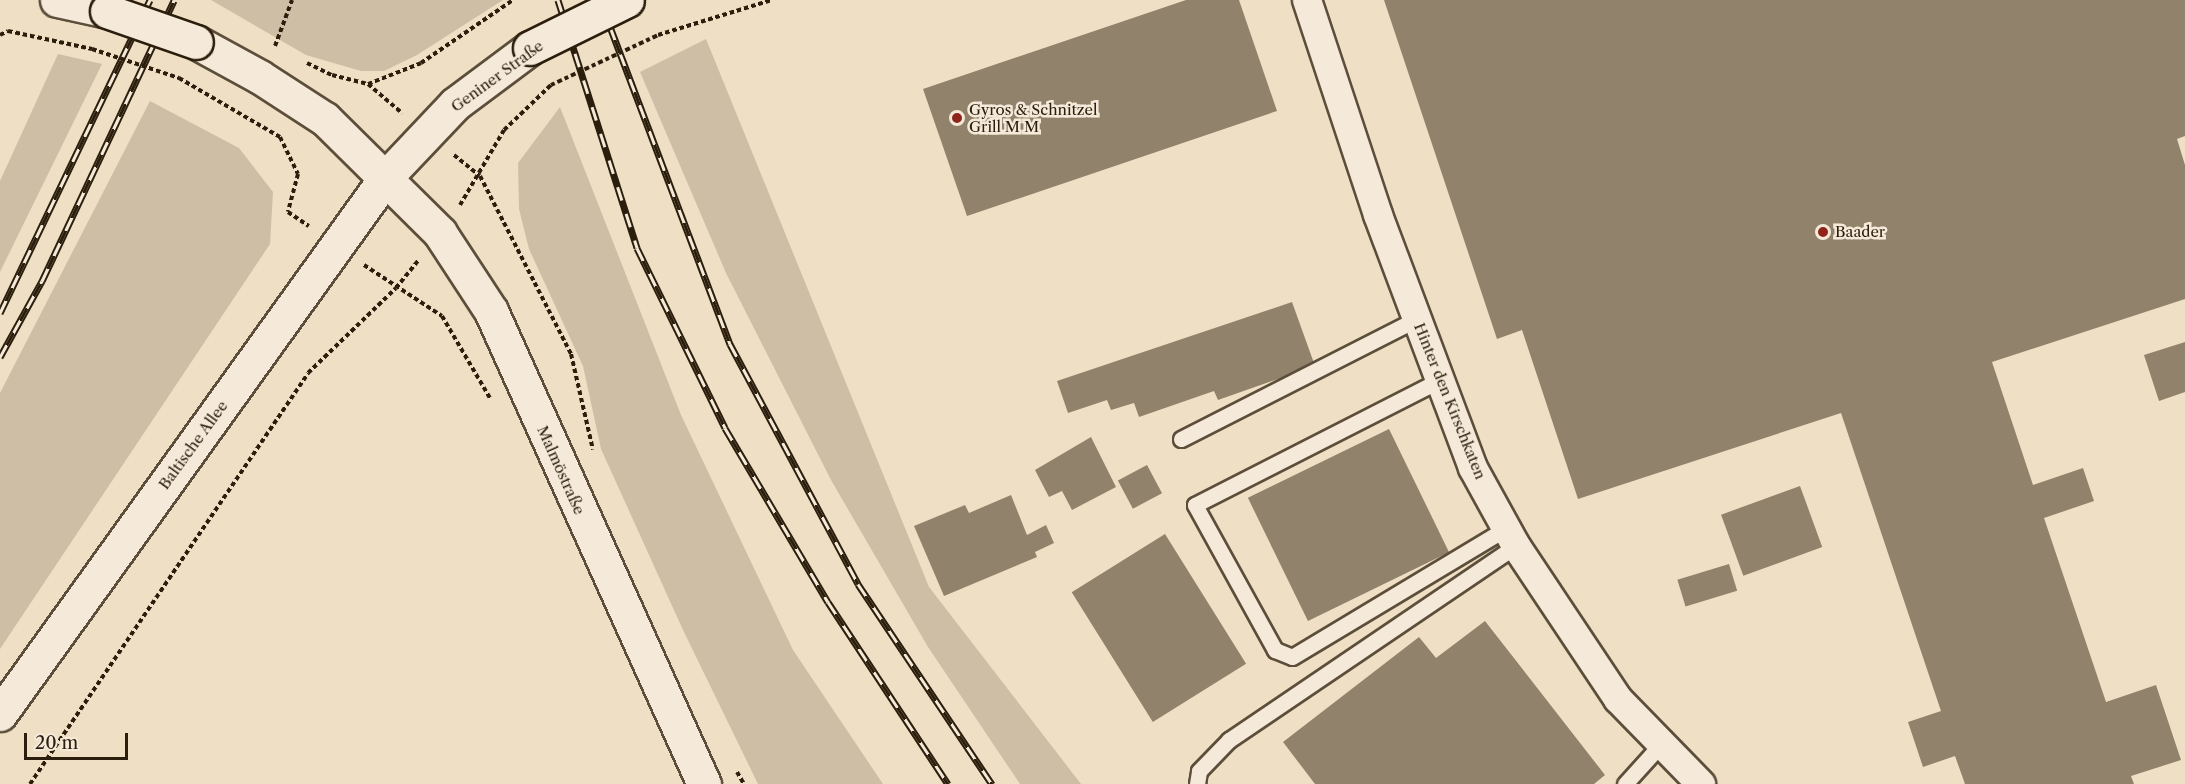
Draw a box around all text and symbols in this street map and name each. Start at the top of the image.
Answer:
street label: Geniner Straße [447,36,547,116]
place label: Gyros & Schnitzel Grill M M [969,100,1097,135]
marker: Gyros & Schnitzel Grill M M [950,111,964,125]
place label: Baader [1835,223,1885,241]
marker: Baader [1816,225,1830,239]
street label: Hinter den Kirschkaten [1410,320,1490,482]
street label: Baltische Allee [155,397,231,493]
street label: Malmöstraße [533,423,589,517]
scale bar [27,721,130,759]
text: 20 m [35,732,78,754]

